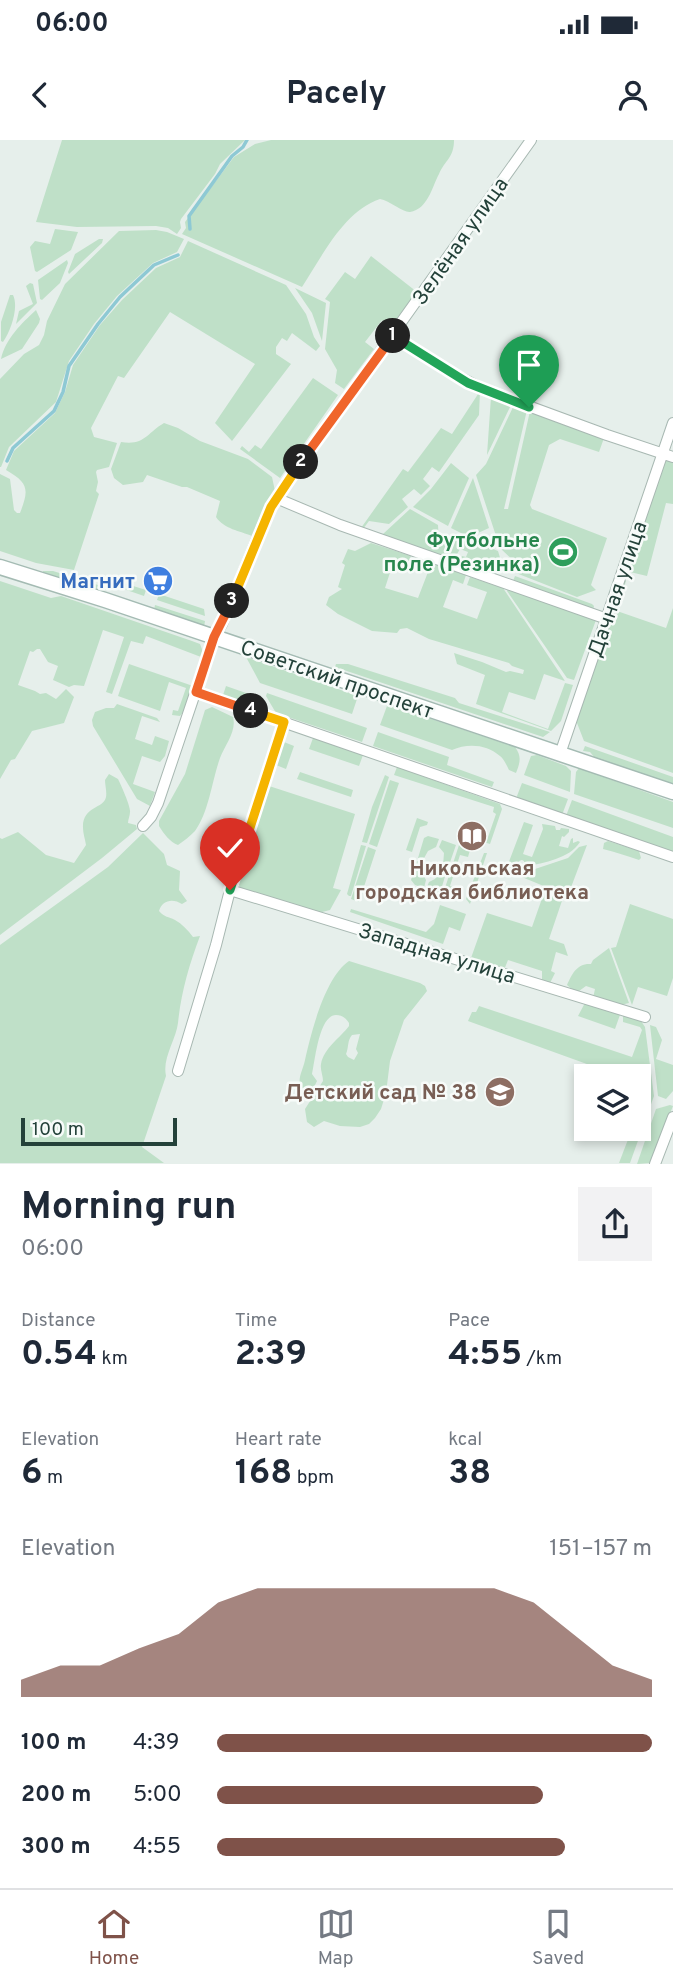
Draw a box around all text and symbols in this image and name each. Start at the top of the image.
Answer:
text: 06:00 [35,8,109,41]
text: Pacely [286,75,387,115]
icon: back [21,76,59,114]
icon: person [614,76,652,114]
street label: Зелёная улица [407,173,515,311]
pin: 1 [376,318,410,354]
text: 1 [389,323,396,347]
pin [499,335,559,407]
icon: arrive [510,346,548,384]
pin: 2 [284,444,318,480]
text: 2 [295,449,306,473]
street label: Дачная улица [583,518,654,661]
place label: Футбольне поле (Резинка) [384,528,540,579]
sports icon: Футбольне поле (Резинка) [546,535,580,569]
supermarket icon: Магнит [141,564,175,598]
place label: Магнит [60,569,135,596]
pin: 3 [215,584,250,618]
text: 3 [226,588,237,612]
street label: Советский проспект [236,635,437,726]
pin: 4 [233,694,268,728]
text: 4 [244,698,257,722]
pin [200,818,260,890]
library icon: Никольская городская библиотека [455,819,489,853]
icon: check [211,829,249,867]
place label: Никольская городская библиотека [355,856,589,907]
street label: Западная улица [355,918,518,991]
map controls [574,1064,651,1141]
button: layers [574,1064,651,1141]
school or university icon: Детский сад № 38 [483,1075,517,1109]
place label: Детский сад № 38 [285,1080,477,1107]
scale bar [21,1114,177,1146]
text: 100 m [32,1118,84,1142]
text: Morning run [21,1184,237,1233]
button: share [578,1187,652,1261]
text: 06:00 [21,1235,84,1264]
text: Distance [21,1309,96,1333]
text: Time [235,1309,277,1333]
text: Pace [448,1309,490,1333]
text: 0.54 [21,1333,97,1377]
text: 2:39 [235,1333,307,1377]
text: 4:55 [448,1333,522,1377]
text: km [97,1347,128,1371]
text: /km [522,1347,562,1371]
text: Elevation [21,1428,99,1452]
text: Heart rate [235,1428,322,1452]
text: kcal [448,1428,482,1452]
text: 6 [21,1452,43,1496]
text: 168 [235,1452,292,1496]
text: 38 [448,1452,491,1496]
text: m [43,1466,63,1490]
text: bpm [292,1466,334,1490]
text: Elevation [21,1535,116,1564]
text: 151–157 m [549,1535,652,1564]
text: 100 m [21,1729,86,1758]
text: 4:39 [133,1729,180,1758]
text: 200 m [21,1781,91,1810]
text: 5:00 [133,1781,182,1810]
text: 300 m [21,1833,91,1862]
text: 4:55 [133,1833,181,1862]
tab: Home [89,1905,139,1971]
tab: Map [317,1905,355,1971]
tab: Saved [532,1905,584,1971]

